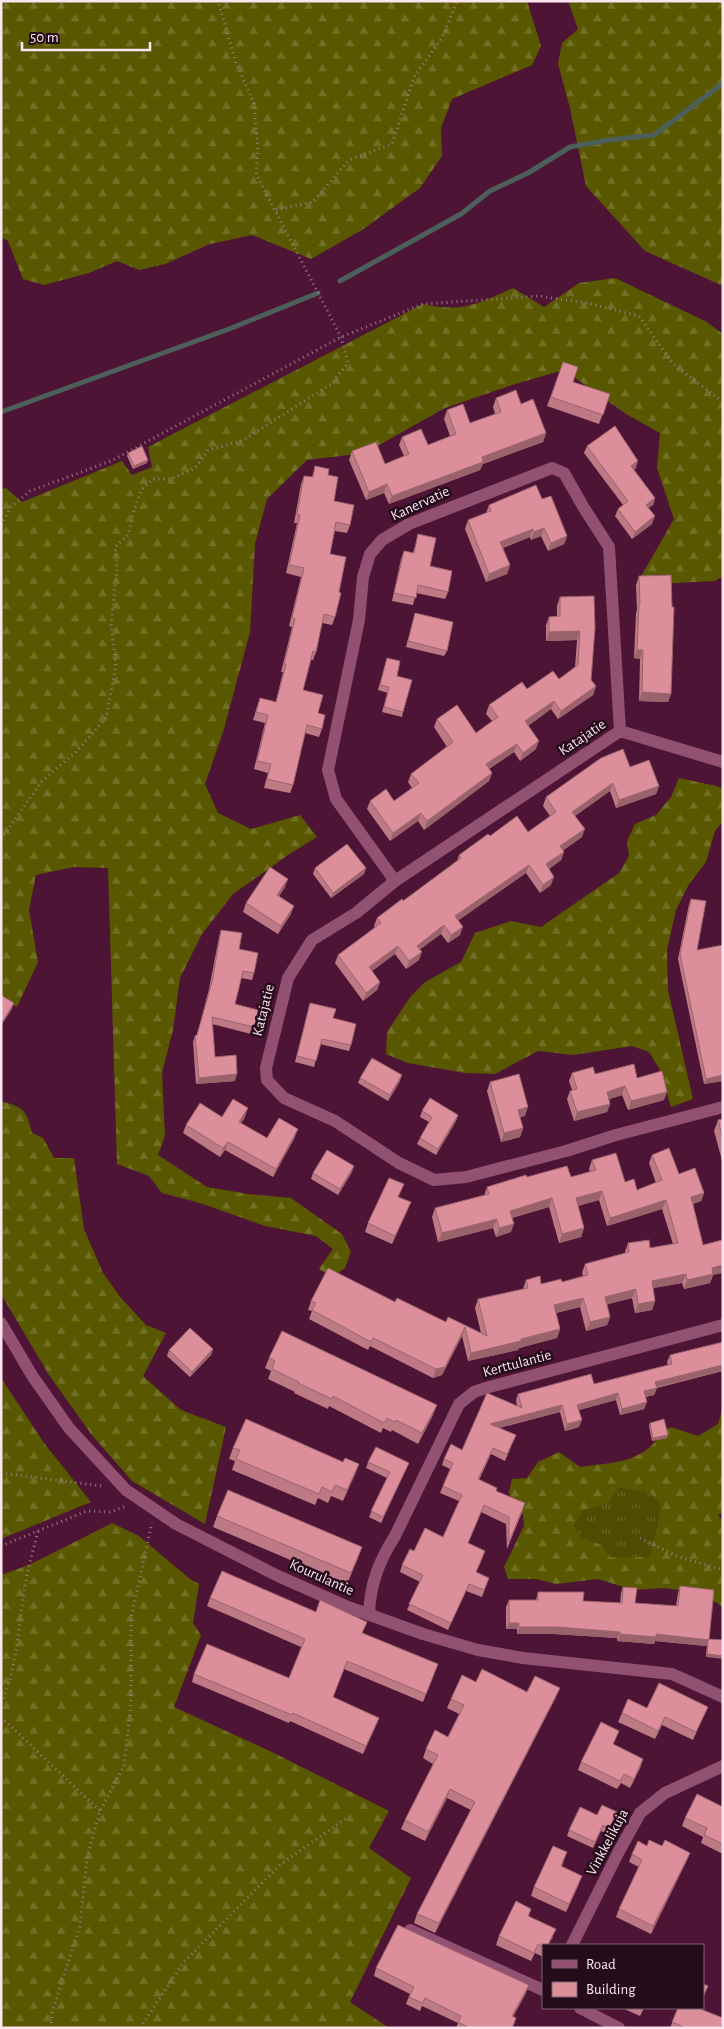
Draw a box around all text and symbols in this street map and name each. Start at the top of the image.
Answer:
scale bar [22,20,150,52]
text: 50 m [30,30,59,45]
street label: Kanervatie [389,483,452,524]
street label: Katajatie [556,716,608,758]
street label: Katajatie [250,983,277,1038]
street label: Kerttulantie [481,1347,553,1380]
street label: Kourulantie [287,1557,356,1598]
street label: Vinkkelikuja [584,1806,631,1878]
legend [542,1944,704,2009]
text: Road [586,1957,616,1972]
text: Building [586,1982,636,1997]

